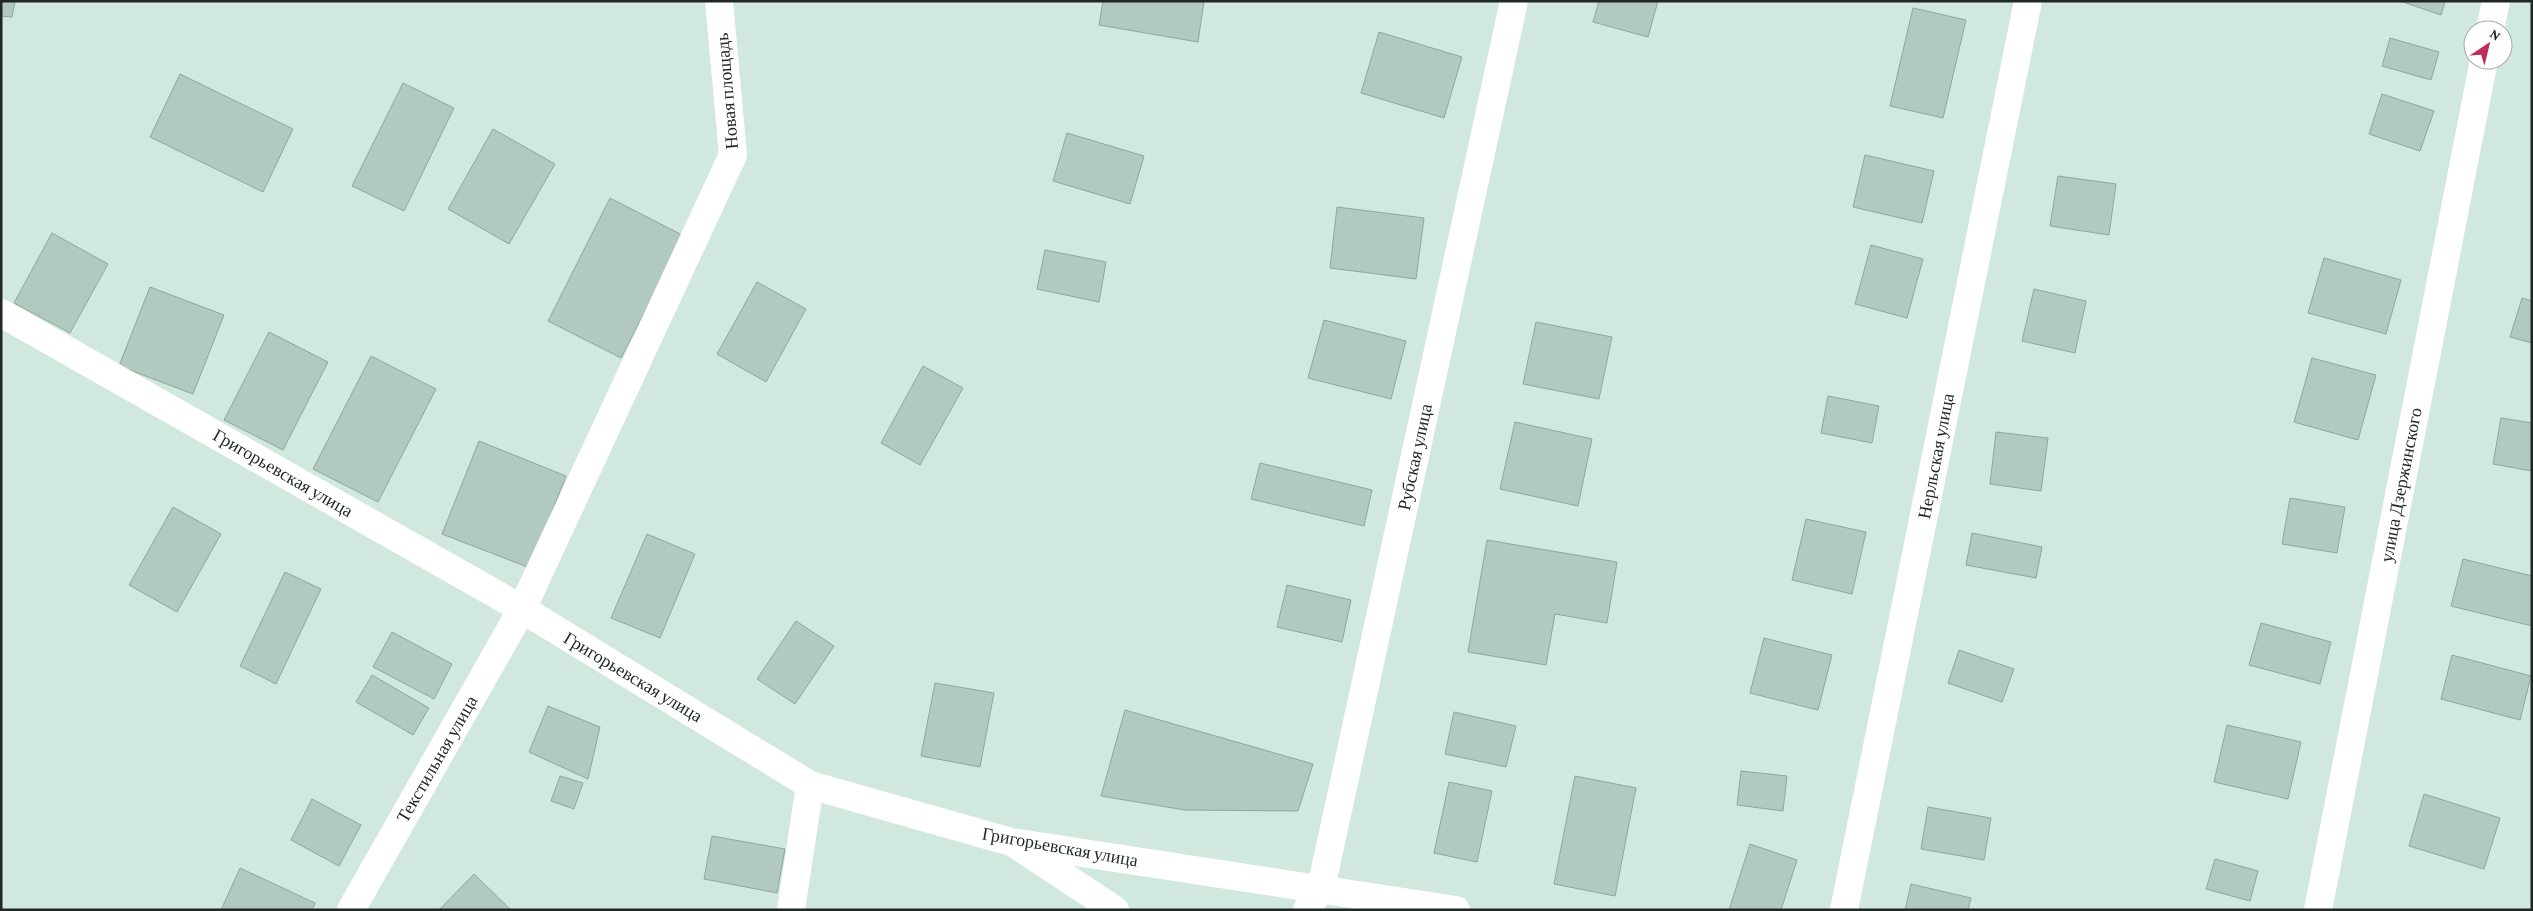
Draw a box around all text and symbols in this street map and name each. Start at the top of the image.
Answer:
north arrow [2463,20,2513,70]
text: N [2487,25,2504,44]
street label: Новая площадь [712,32,742,150]
street label: Нерльская улица [1914,392,1958,520]
street label: Рубская улица [1394,402,1436,512]
street label: улица Дзержинского [2376,406,2426,564]
street label: Григорьевская улица [210,425,356,521]
street label: Григорьевская улица [560,628,706,726]
street label: Текстильная улица [393,692,481,826]
street label: Григорьевская улица [980,823,1140,871]

